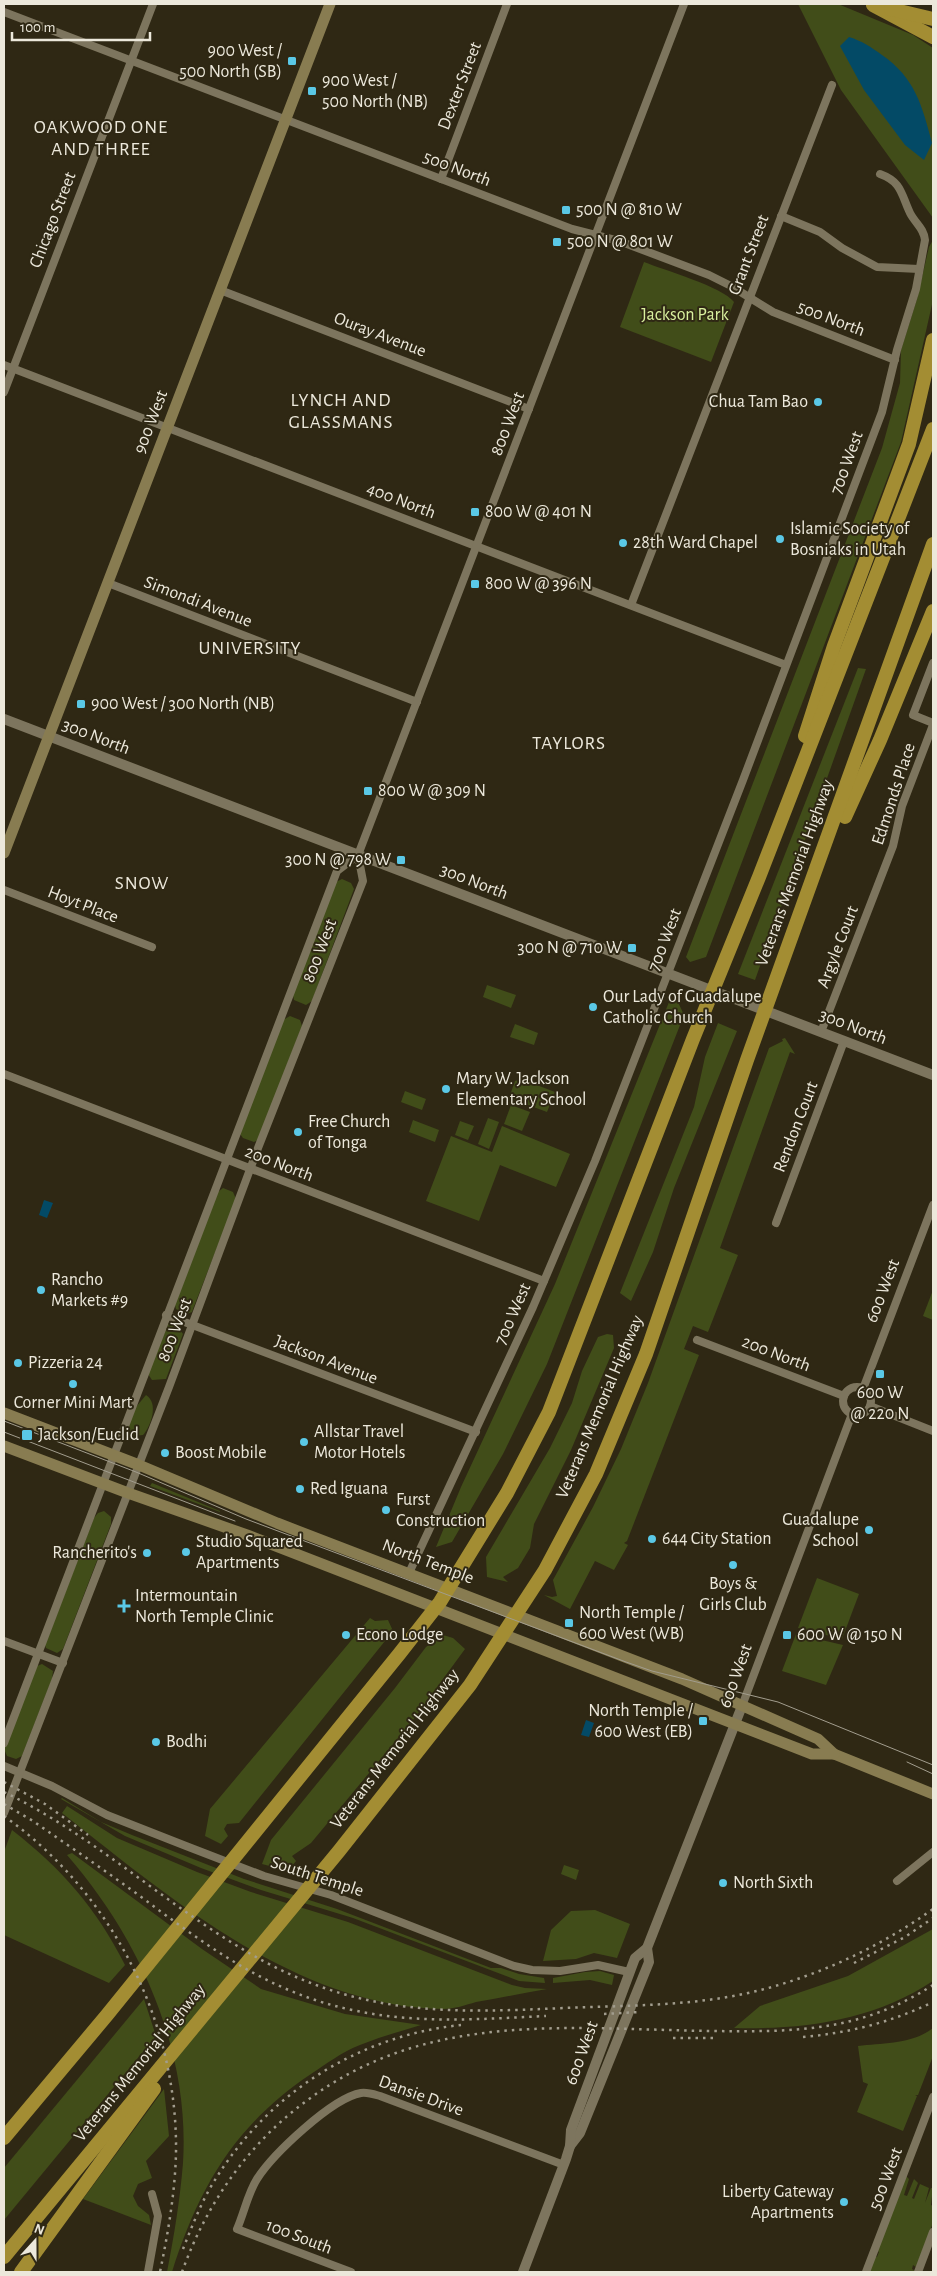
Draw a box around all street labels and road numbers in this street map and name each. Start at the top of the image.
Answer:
street label: Dexter Street [435,39,485,132]
street label: 500 North [421,148,493,190]
street label: Chicago Street [26,169,80,270]
street label: Grant Street [725,212,773,298]
street label: 500 North [795,298,867,340]
street label: Ouray Avenue [331,309,429,361]
street label: 900 West [131,388,171,456]
street label: 800 West [488,390,528,458]
street label: 700 West [827,429,867,497]
street label: 400 North [364,480,438,522]
street label: Simondi Avenue [141,573,255,631]
street label: 300 North [60,716,132,758]
street label: Edmonds Place [869,741,919,847]
street label: Veterans Memorial Highway [753,777,837,969]
street label: 300 North [438,861,510,903]
street label: Hoyt Place [45,883,121,927]
street label: Argyle Court [814,903,862,991]
street label: 700 West [645,906,685,974]
street label: 800 West [300,917,340,985]
street label: 300 North [817,1006,889,1048]
street label: Rendon Court [770,1079,822,1175]
street label: 200 North [242,1143,316,1185]
street label: 600 West [863,1257,903,1325]
street label: 700 West [491,1280,535,1348]
street label: 800 West [155,1296,195,1364]
street label: Veterans Memorial Highway [553,1312,647,1501]
street label: Jackson Avenue [272,1332,380,1388]
street label: 200 North [739,1333,813,1375]
street label: North Temple [380,1536,476,1588]
street label: 600 West [716,1641,756,1710]
street label: Veterans Memorial Highway [327,1665,463,1832]
street label: South Temple [268,1854,366,1900]
street label: Veterans Memorial Highway [71,1980,209,2145]
street label: 600 West [562,2018,602,2087]
street label: Dansie Drive [376,2072,466,2120]
street label: 500 West [866,2145,906,2213]
street label: 100 South [263,2216,335,2258]

